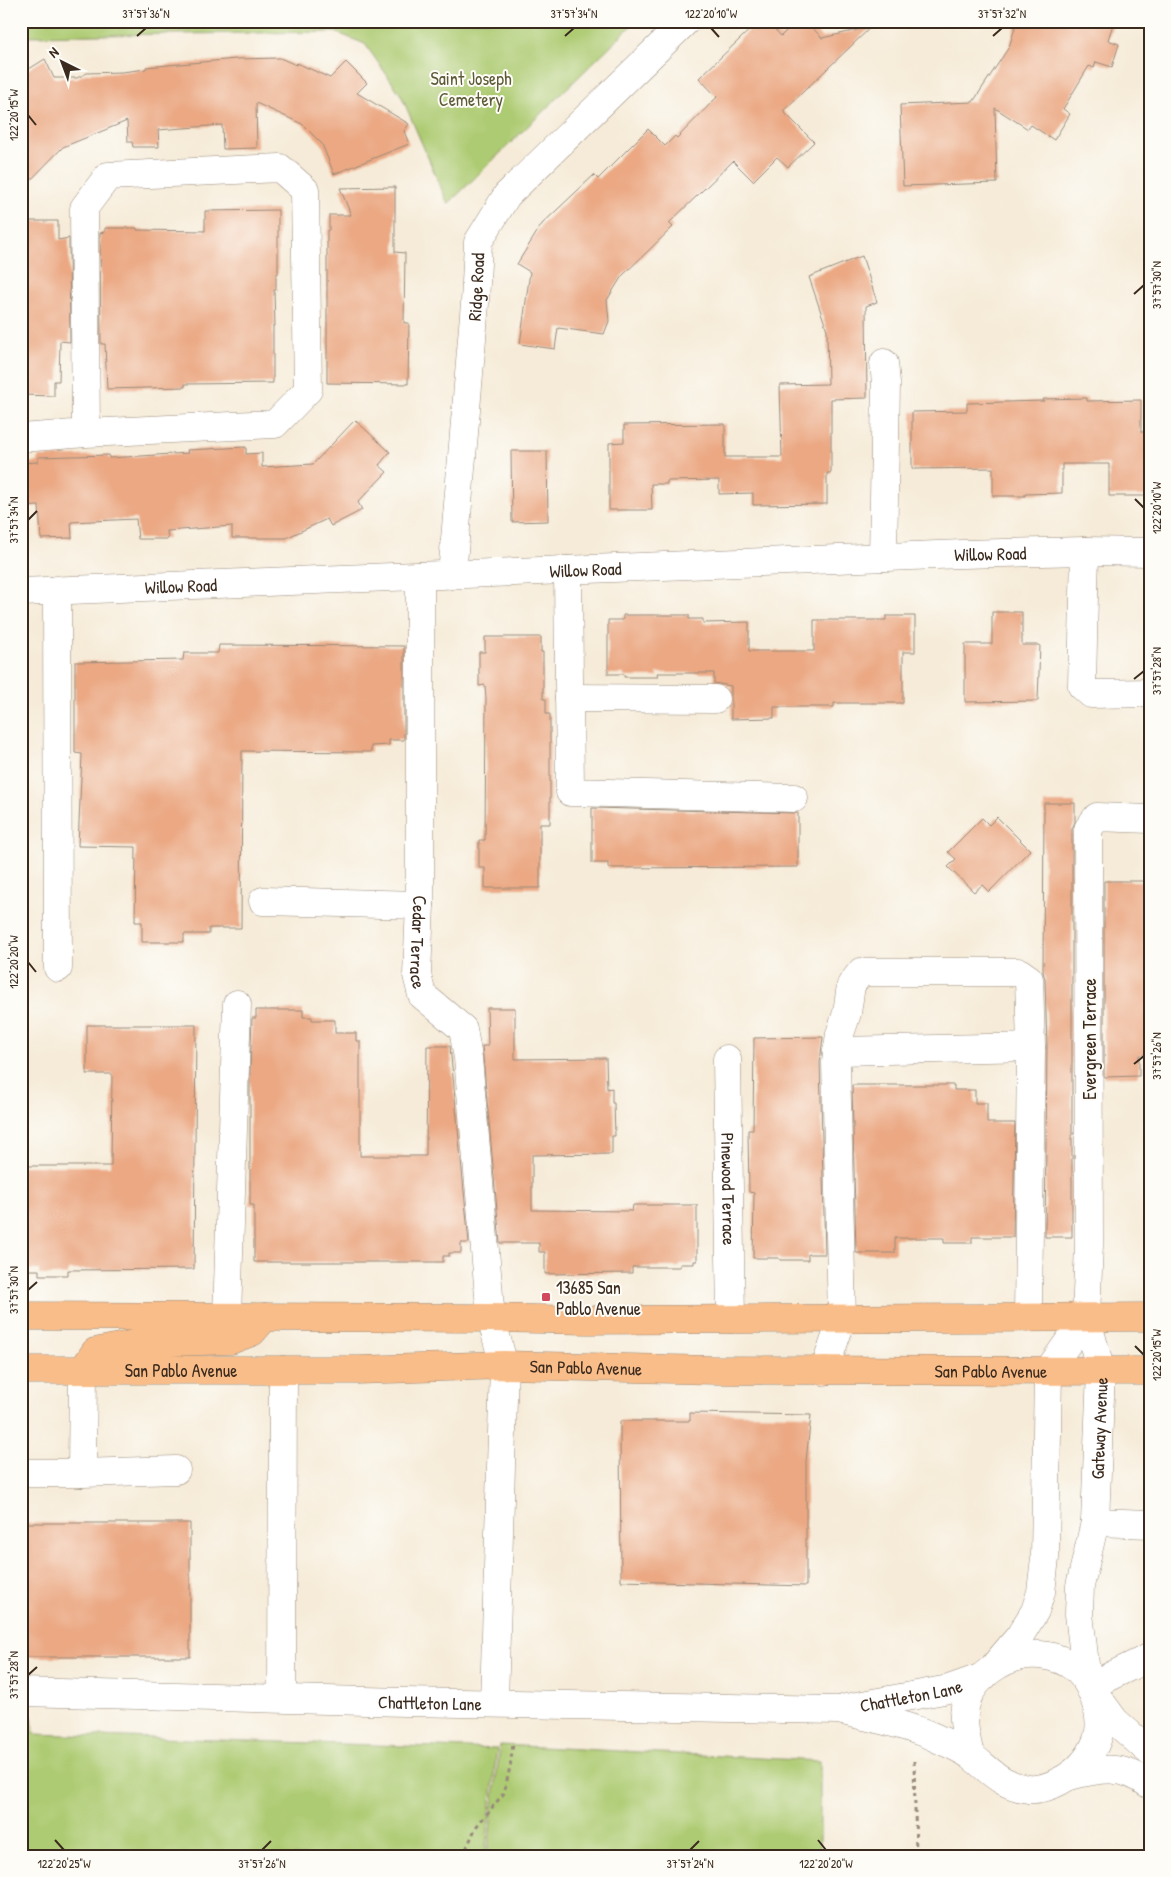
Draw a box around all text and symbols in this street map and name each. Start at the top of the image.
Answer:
text: 37°57'36"N [122,5,170,22]
text: 37°57'34"N [551,5,597,22]
text: 122°20'10"W [685,5,738,22]
text: 37°57'32"N [978,5,1026,22]
north arrow [38,38,88,88]
text: N [44,42,62,62]
park label: Saint Joseph Cemetery [430,66,512,112]
text: 122°20'15"W [5,88,22,141]
street label: Ridge Road [461,252,490,322]
text: 37°57'30"N [1148,261,1165,309]
text: 122°20'10"W [1148,481,1165,534]
text: 37°57'34"N [5,497,22,543]
street label: Willow Road [954,540,1027,567]
street label: Willow Road [549,555,622,583]
street label: Willow Road [144,572,217,599]
text: 37°57'28"N [1148,647,1165,695]
street label: Cedar Terrace [405,896,433,991]
text: 122°20'20"W [5,935,22,989]
street label: Evergreen Terrace [1077,978,1102,1100]
text: 37°57'26"N [1148,1032,1165,1080]
street label: Pinewood Terrace [716,1132,742,1246]
text: 37°57'30"N [5,1266,22,1314]
place label: 13685 San Pablo Avenue [556,1275,641,1321]
marker: 13685 San Pablo Avenue [540,1291,552,1303]
text: 122°20'15"W [1148,1328,1165,1381]
street label: San Pablo Avenue [529,1353,643,1381]
street label: San Pablo Avenue [125,1358,237,1383]
street label: San Pablo Avenue [934,1358,1047,1383]
street label: Gateway Avenue [1084,1377,1113,1480]
text: 37°57'28"N [5,1651,22,1699]
street label: Chattleton Lane [858,1673,966,1718]
street label: Chattleton Lane [378,1689,482,1716]
text: 122°20'25"W [37,1855,91,1872]
text: 37°57'26"N [238,1855,286,1872]
text: 37°57'24"N [666,1855,714,1872]
text: 122°20'20"W [799,1855,853,1872]

